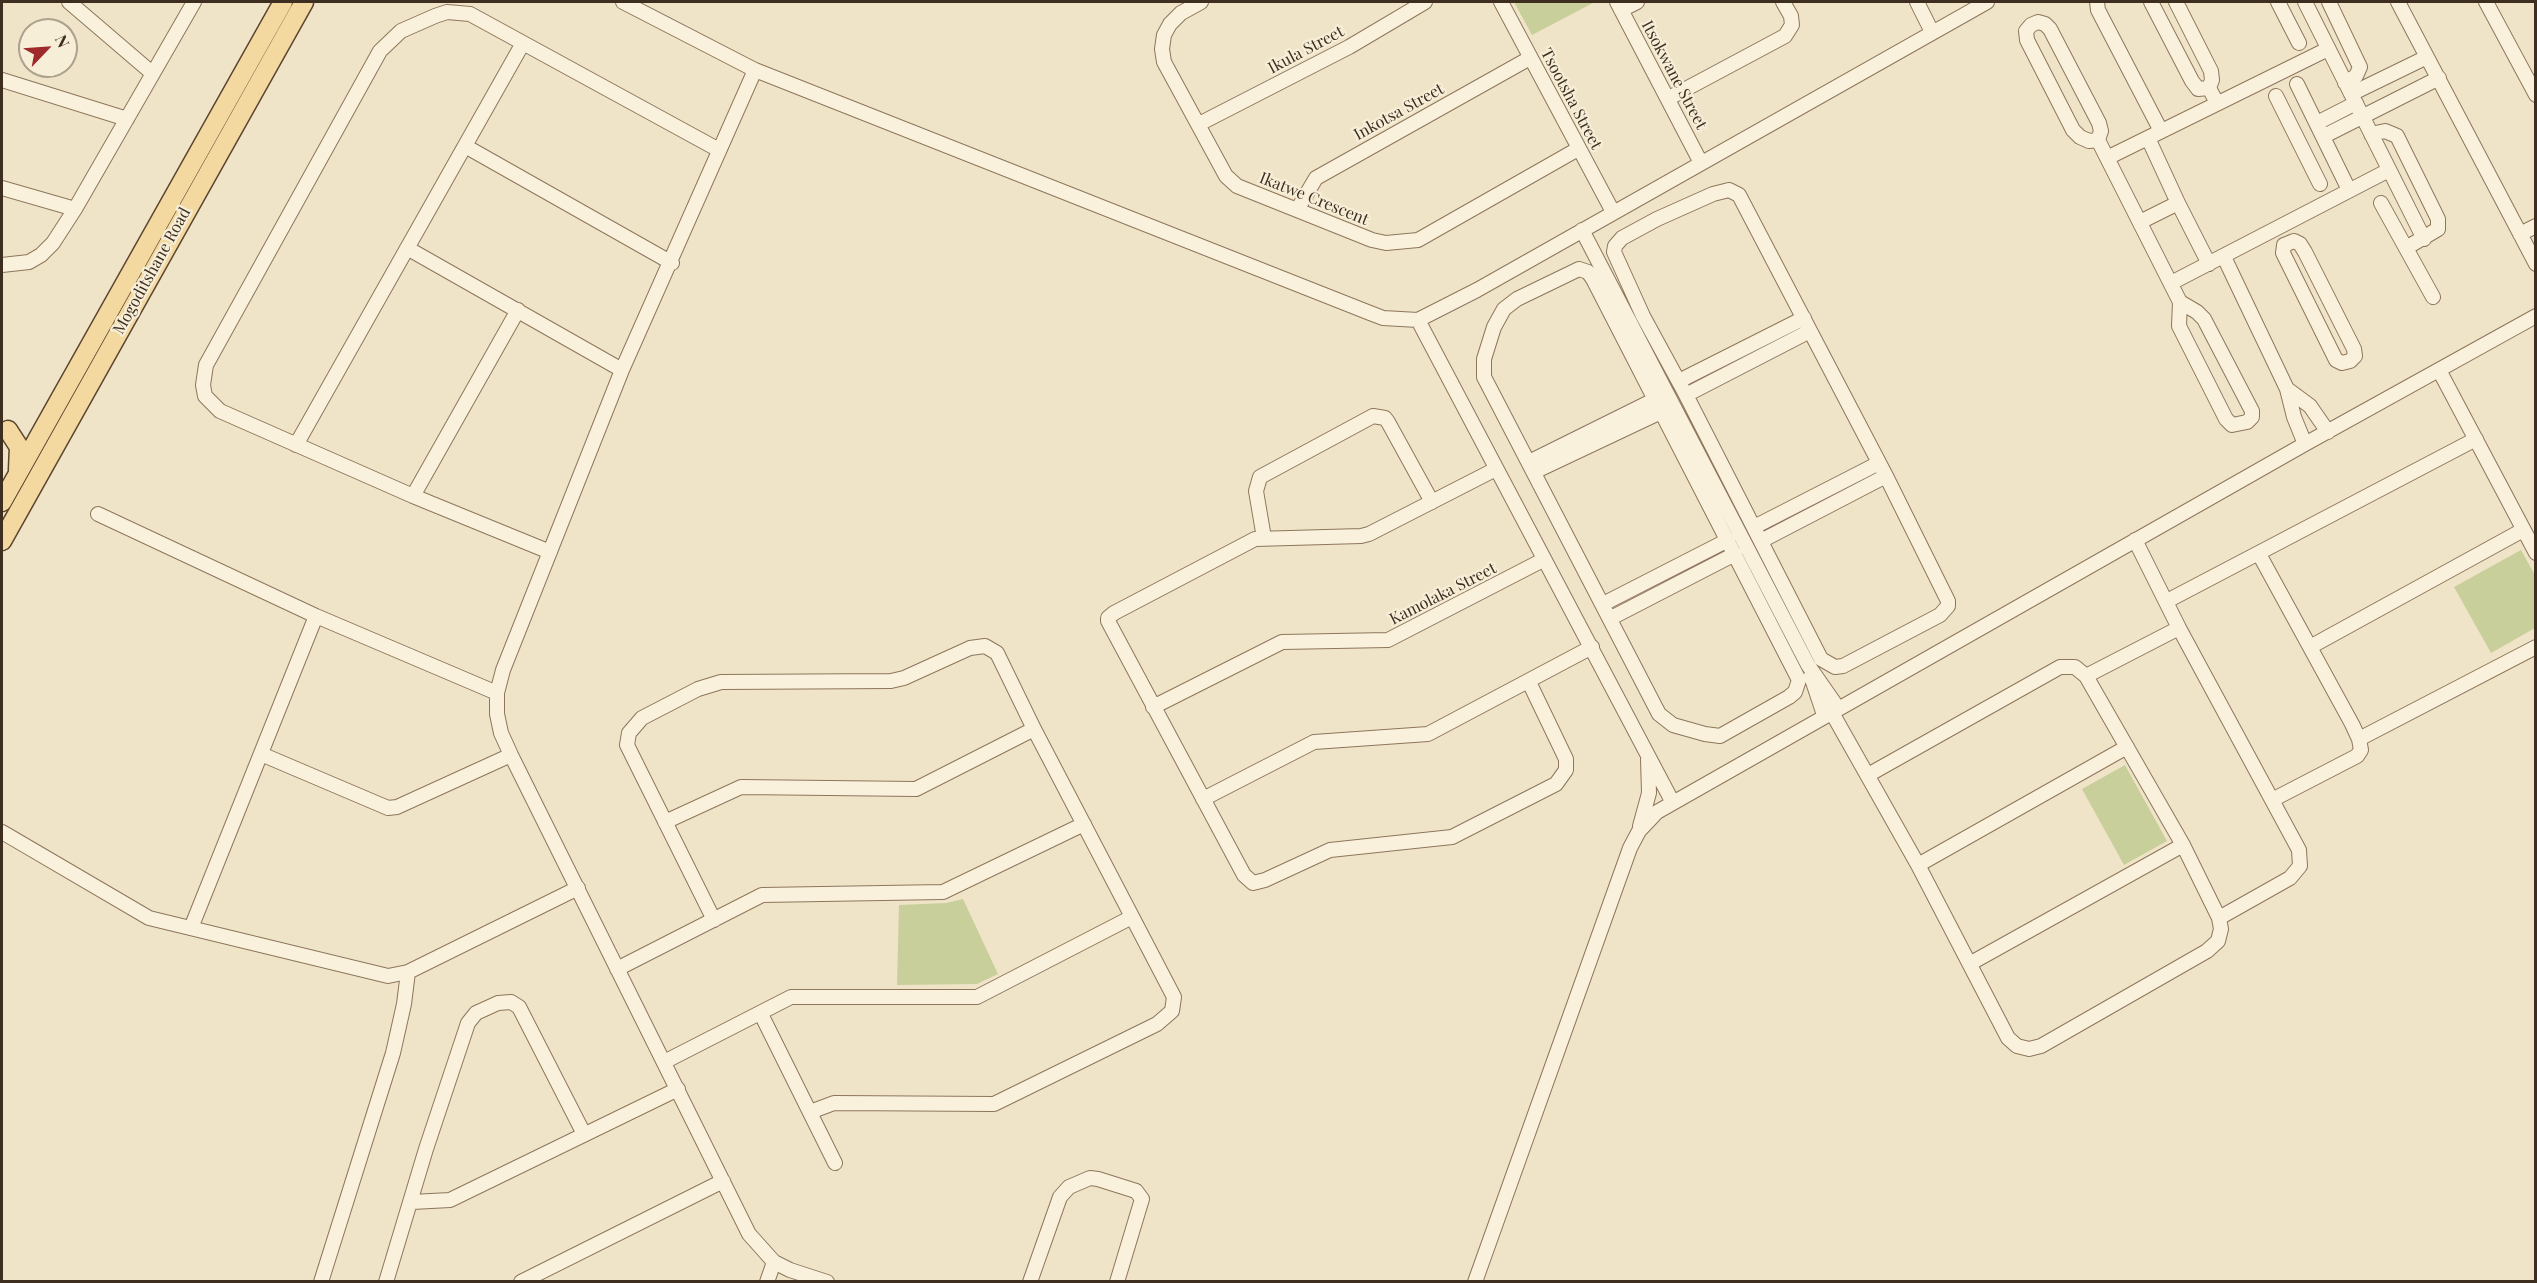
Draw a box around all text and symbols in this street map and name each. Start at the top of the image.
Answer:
street label: Itsokwane Street [1637,17,1711,133]
north arrow [18,18,78,78]
street label: Ikula Street [1265,22,1347,78]
text: N [51,31,75,51]
street label: Tsootsha Street [1536,45,1606,153]
street label: Inkotsa Street [1351,79,1447,145]
street label: Ikatwe Crescent [1257,168,1371,230]
street label: Mogoditshane Road [109,204,195,338]
street label: Kamolaka Street [1386,559,1500,629]

